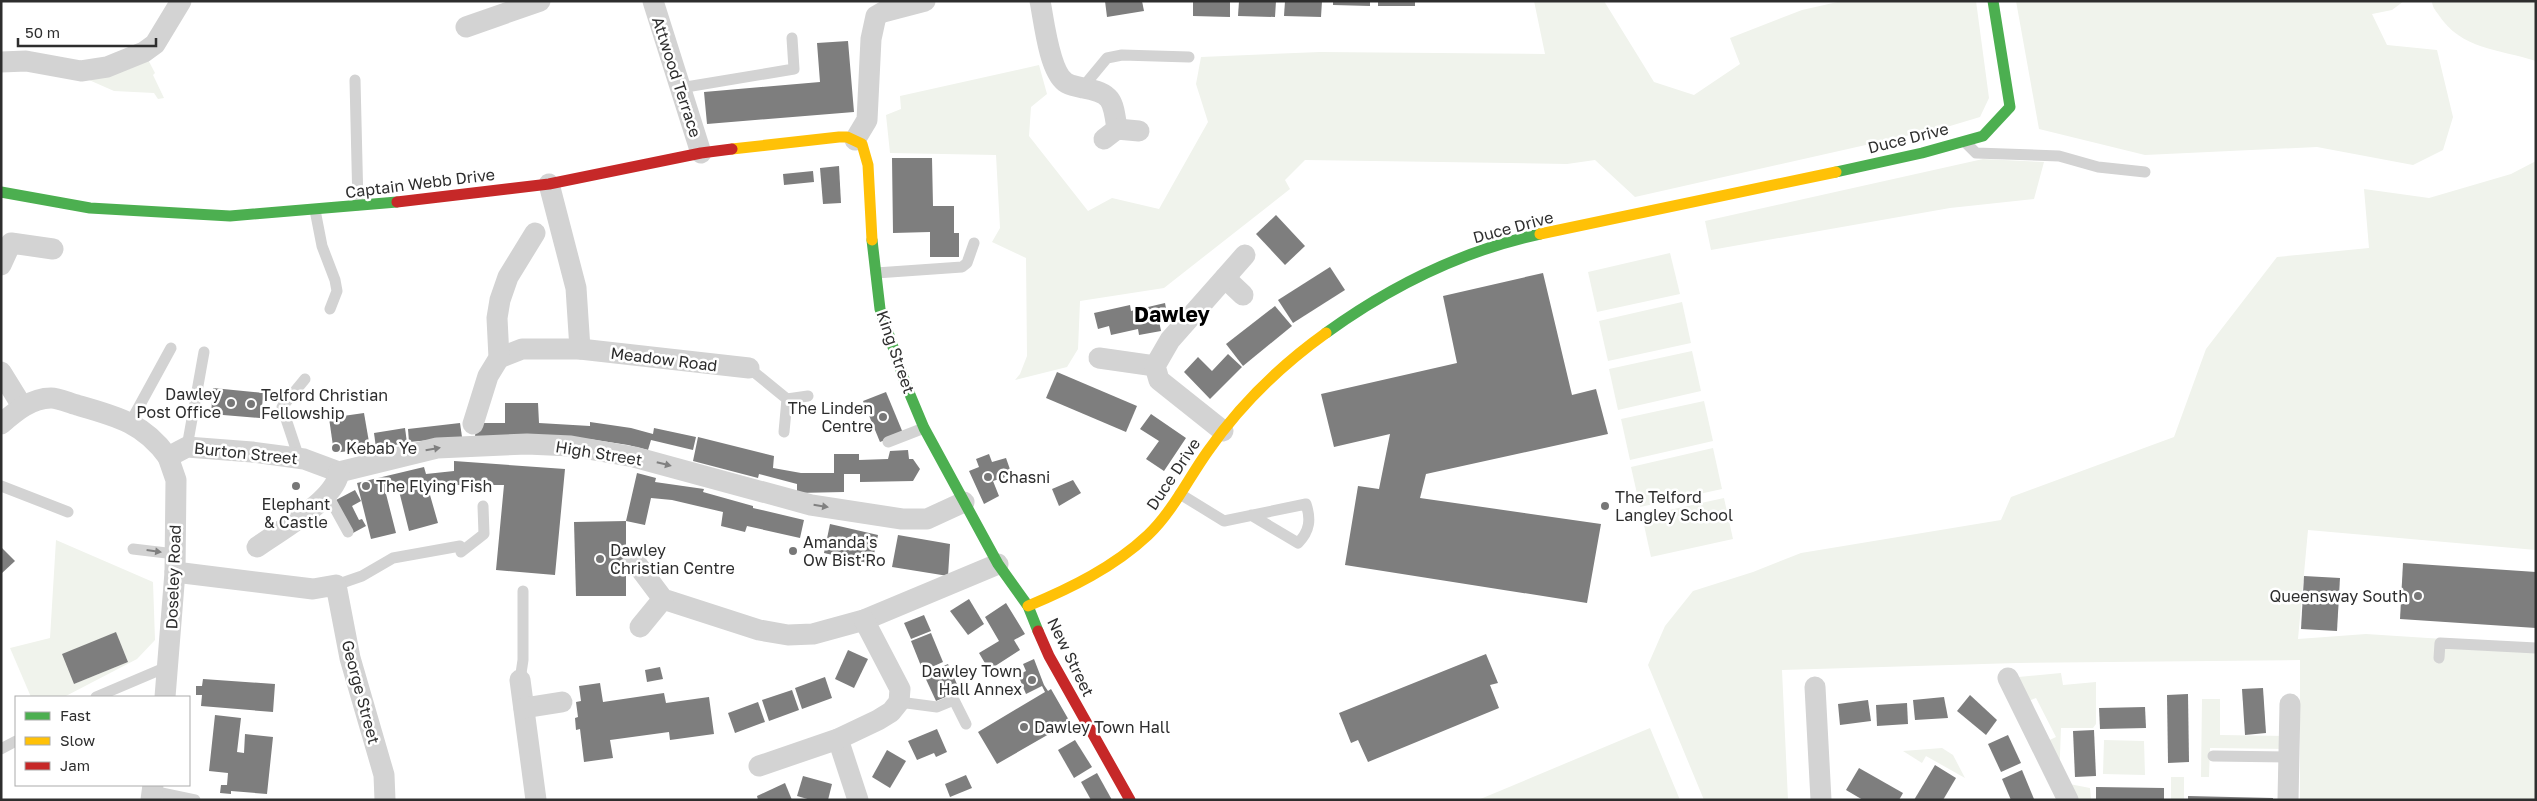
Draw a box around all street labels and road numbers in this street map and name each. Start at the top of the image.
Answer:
street label: Attwood Terrace [648,14,706,140]
street label: Duce Drive [1866,118,1950,158]
street label: Captain Webb Drive [344,164,496,202]
street label: Duce Drive [1471,207,1555,247]
street label: King Street [872,308,920,396]
street label: Meadow Road [609,343,719,375]
street label: Duce Drive [1142,434,1204,514]
street label: High Street [554,436,644,470]
street label: Burton Street [193,438,299,468]
street label: Doseley Road [161,524,185,630]
street label: New Street [1043,614,1099,700]
street label: George Street [338,638,384,746]

